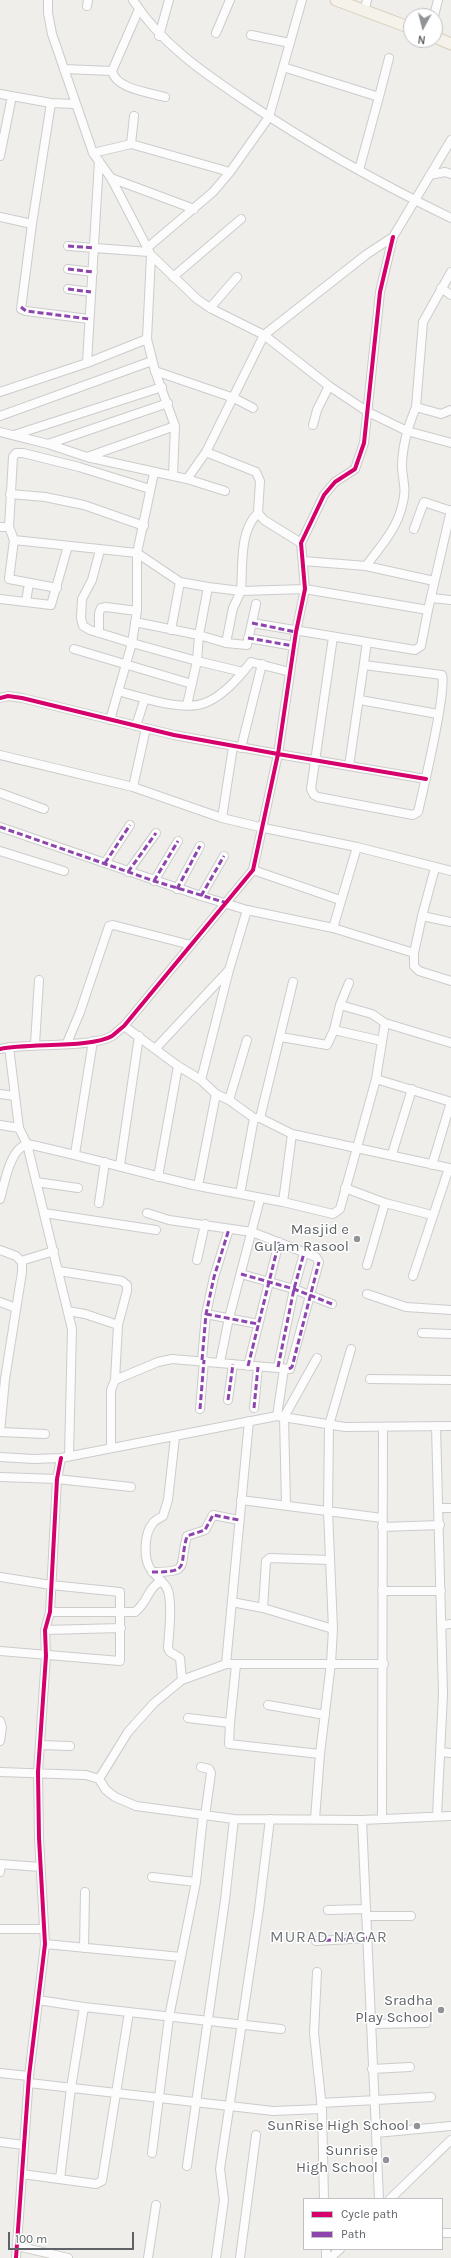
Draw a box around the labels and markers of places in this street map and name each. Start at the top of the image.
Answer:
place label: Masjid e Gulam Rasool [254,1221,349,1256]
marker: Masjid e Gulam Rasool [352,1234,362,1244]
place label: Sradha Play School [355,1992,433,2027]
marker: Sradha Play School [436,2005,446,2015]
place label: SunRise High School [267,2117,409,2135]
marker: SunRise High School [412,2121,422,2131]
place label: Sunrise High School [296,2142,378,2177]
marker: Sunrise High School [381,2155,391,2165]

